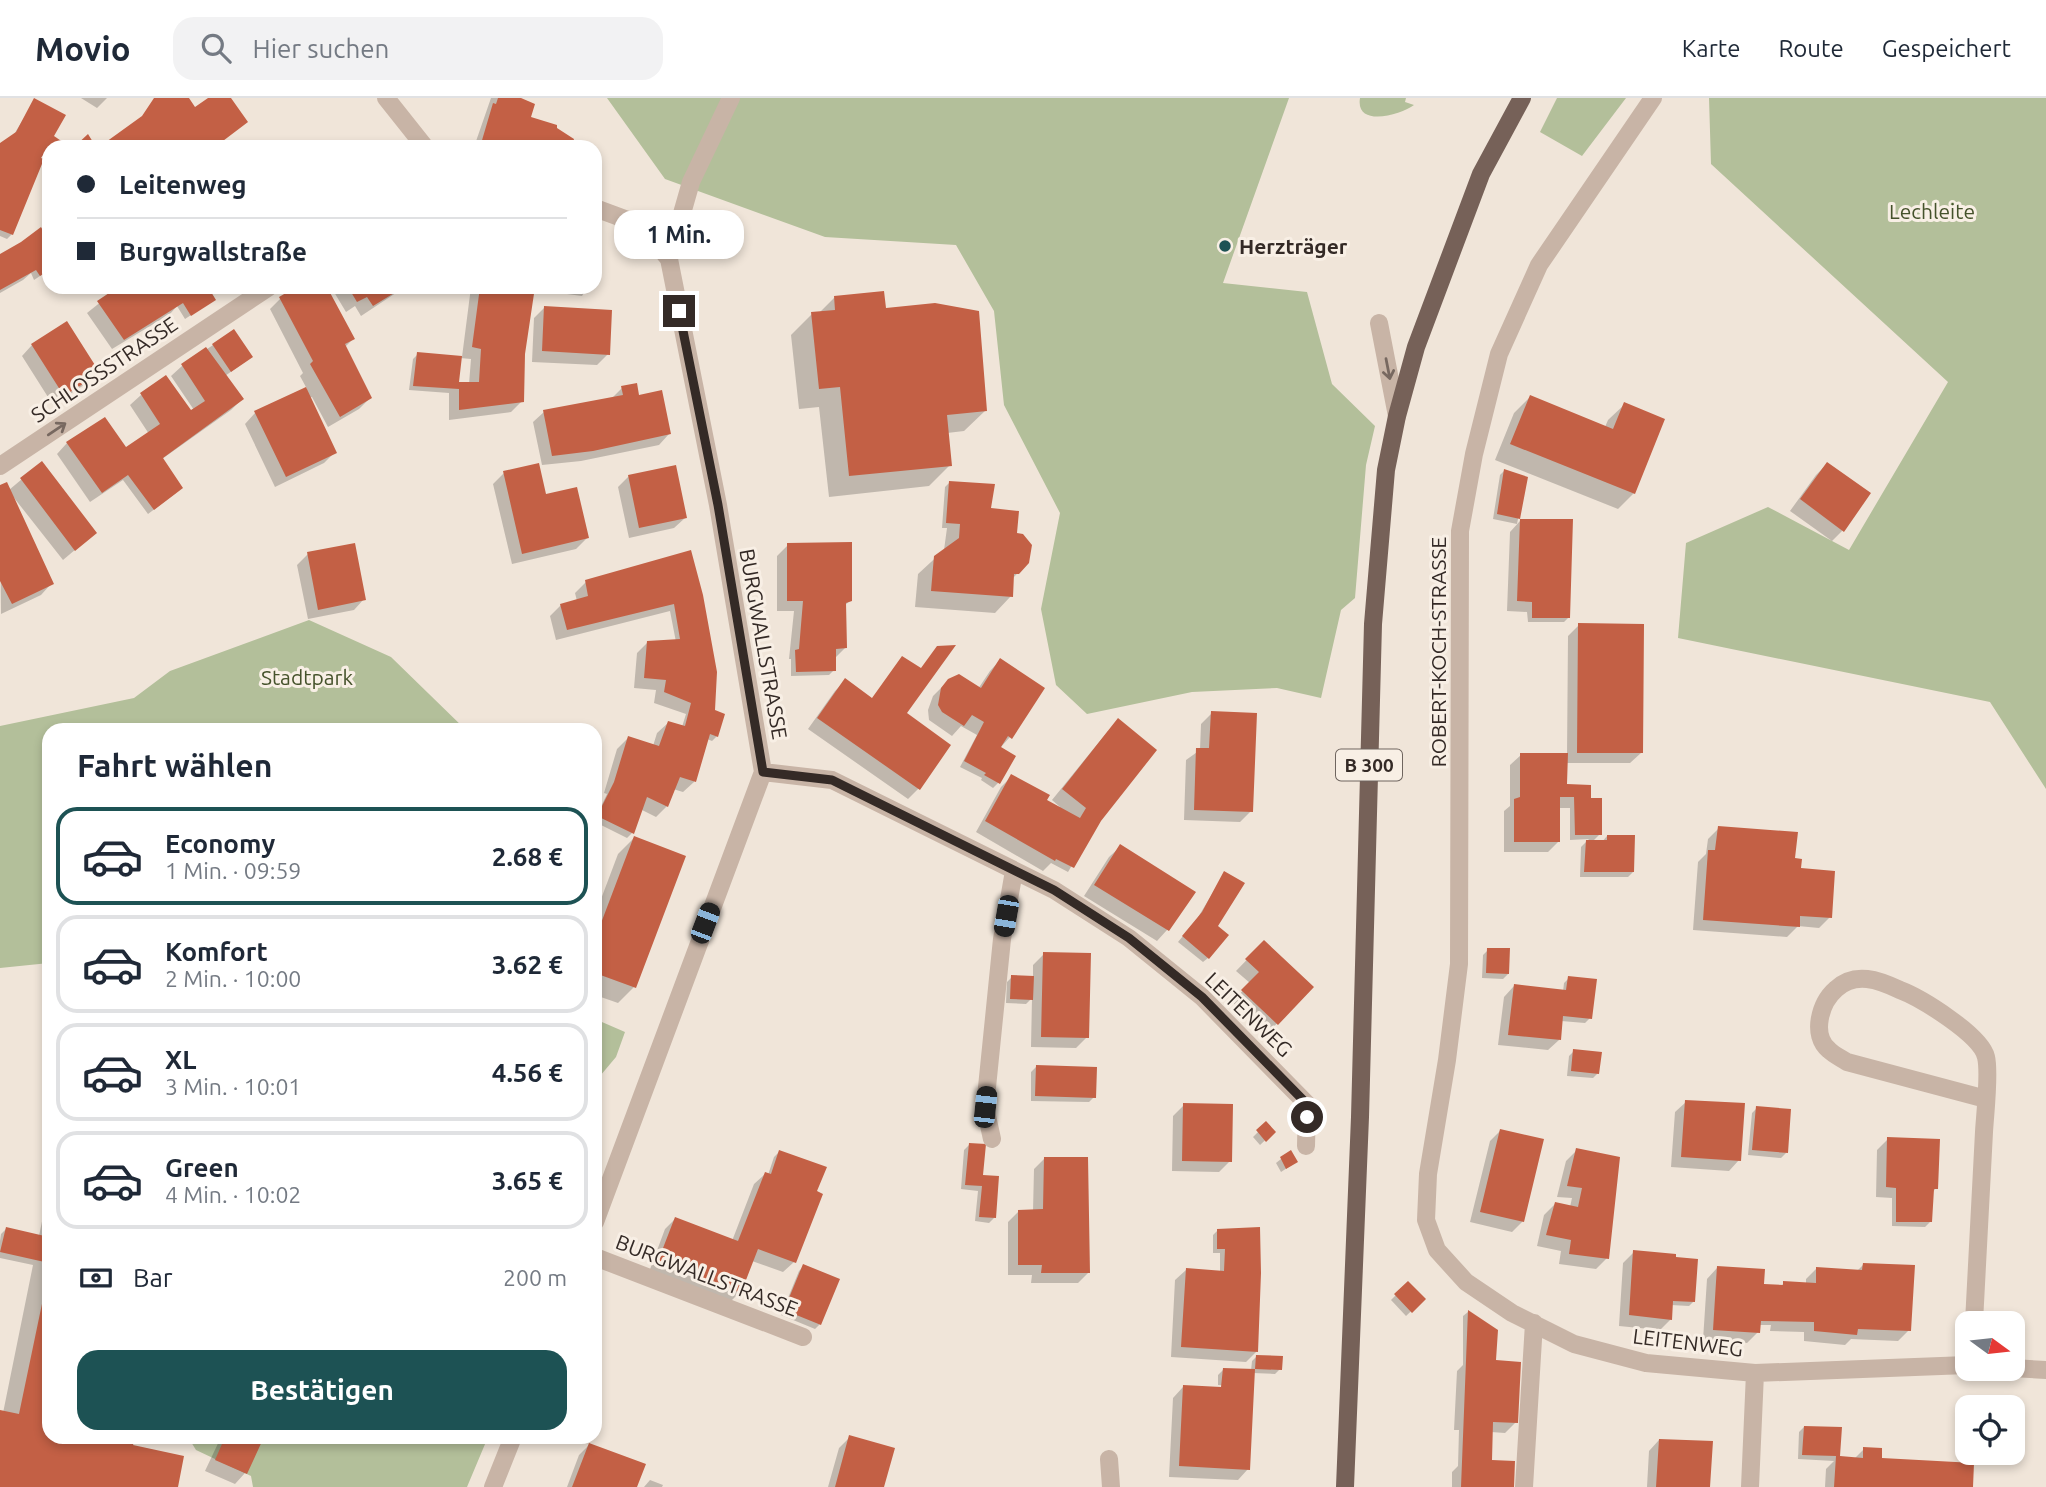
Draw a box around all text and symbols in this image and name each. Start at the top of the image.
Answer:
search box [173,17,663,80]
icon: search [197,29,235,67]
text: Movio [35,30,131,67]
text: Hier suchen [253,34,389,63]
text: Karte [1682,35,1740,62]
text: Route [1778,35,1844,62]
text: Gespeichert [1882,35,2011,62]
text: Leitenweg [119,170,247,199]
park label: Lechleite [1889,199,1975,223]
callout: 1 Min. [614,209,744,258]
text: 1 Min. [647,222,711,247]
place label: Herzträger [1239,234,1348,258]
text: Burgwallstraße [119,237,307,266]
marker: Herzträger [1217,238,1233,254]
route end [663,295,695,327]
street label: SCHLOSSSTRASSE [26,311,182,427]
one-way arrow [1381,357,1395,380]
one-way arrow [47,422,66,436]
street label: ROBERT-KOCH-STRASSE [1426,537,1450,767]
street label: BURGWALLSTRASSE [735,547,793,741]
park label: Stadtpark [261,665,353,689]
text: Fahrt wählen [77,747,272,783]
road number: B 300 [1336,750,1402,780]
icon: car [81,825,144,888]
text: Economy [165,829,275,858]
text: 2.68 € [492,842,563,871]
text: 1 Min. · 09:59 [165,858,301,883]
car [993,893,1020,939]
car [688,900,723,946]
icon: car [81,933,144,996]
text: Komfort [165,937,268,966]
text: 3.62 € [492,950,563,979]
text: 2 Min. · 10:00 [165,966,301,991]
street label: LEITENWEG [1201,967,1297,1061]
icon: car [81,1041,144,1104]
text: XL [165,1045,196,1074]
text: 4.56 € [492,1058,563,1087]
text: 3 Min. · 10:01 [165,1074,301,1099]
car [973,1085,998,1129]
route start [1291,1101,1323,1133]
icon: car [81,1149,144,1212]
text: Green [165,1153,239,1182]
text: 3.65 € [492,1166,563,1195]
text: 4 Min. · 10:02 [165,1182,301,1207]
street label: BURGWALLSTRASSE [613,1229,801,1321]
icon: cash [77,1259,115,1297]
text: Bar [133,1263,173,1292]
text: 200 m [503,1265,567,1290]
north arrow [1955,1311,2025,1381]
map controls [1955,1311,2025,1465]
street label: LEITENWEG [1631,1323,1745,1361]
button: Bestätigen [77,1350,567,1430]
button: locate [1955,1395,2025,1465]

